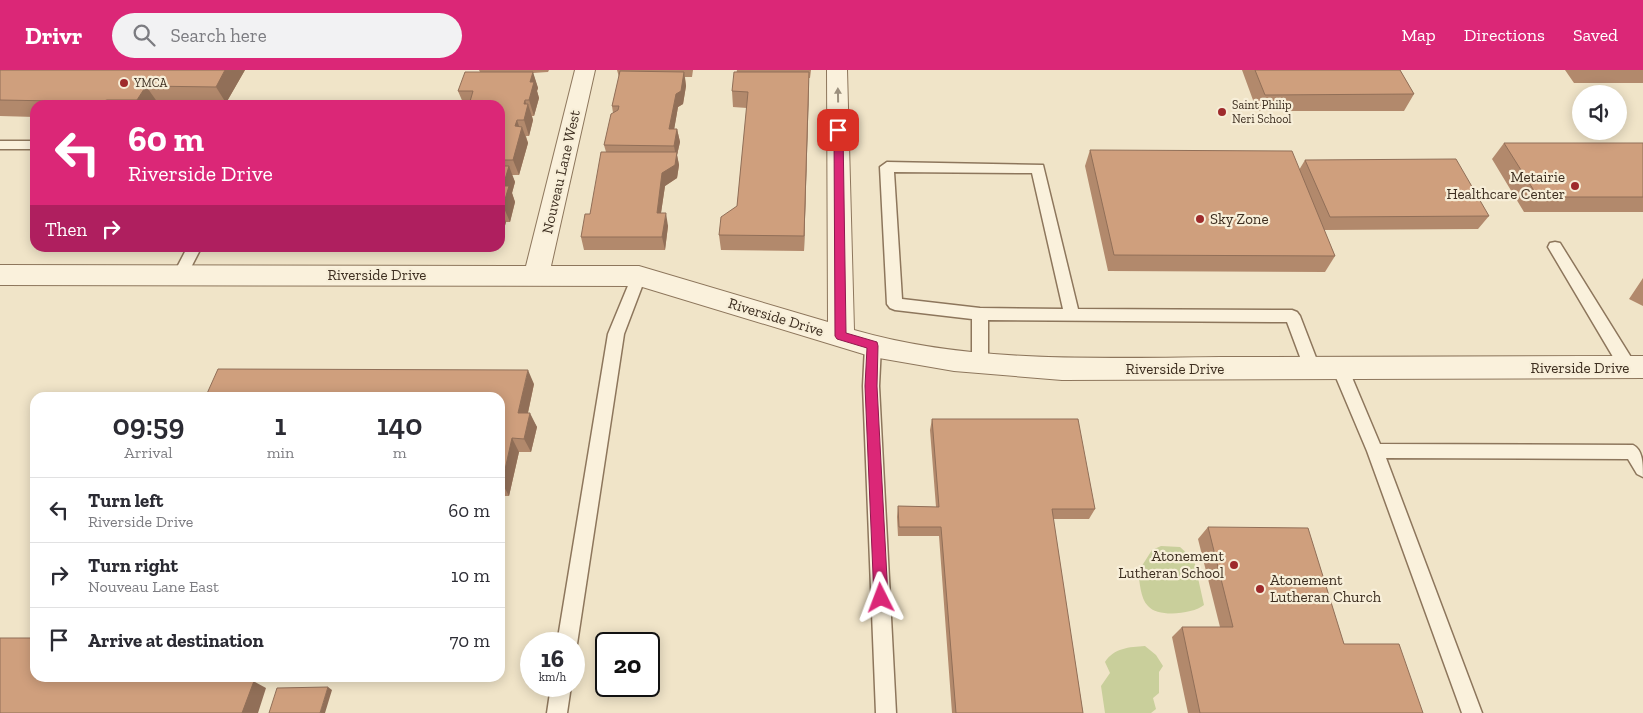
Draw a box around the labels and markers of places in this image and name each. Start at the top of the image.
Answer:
place label: YMCA [133,76,168,90]
marker: YMCA [118,77,130,89]
place label: Saint Philip Neri School [1232,98,1292,126]
marker: Saint Philip Neri School [1216,106,1228,118]
pin [817,109,859,151]
place label: Metairie Healthcare Center [1447,168,1565,203]
marker: Metairie Healthcare Center [1569,180,1581,192]
place label: Sky Zone [1210,210,1269,228]
marker: Sky Zone [1194,213,1206,225]
place label: Atonement Lutheran School [1118,547,1224,582]
marker: Atonement Lutheran School [1228,559,1240,571]
place label: Atonement Lutheran Church [1270,571,1382,606]
marker: Atonement Lutheran Church [1254,583,1266,595]

